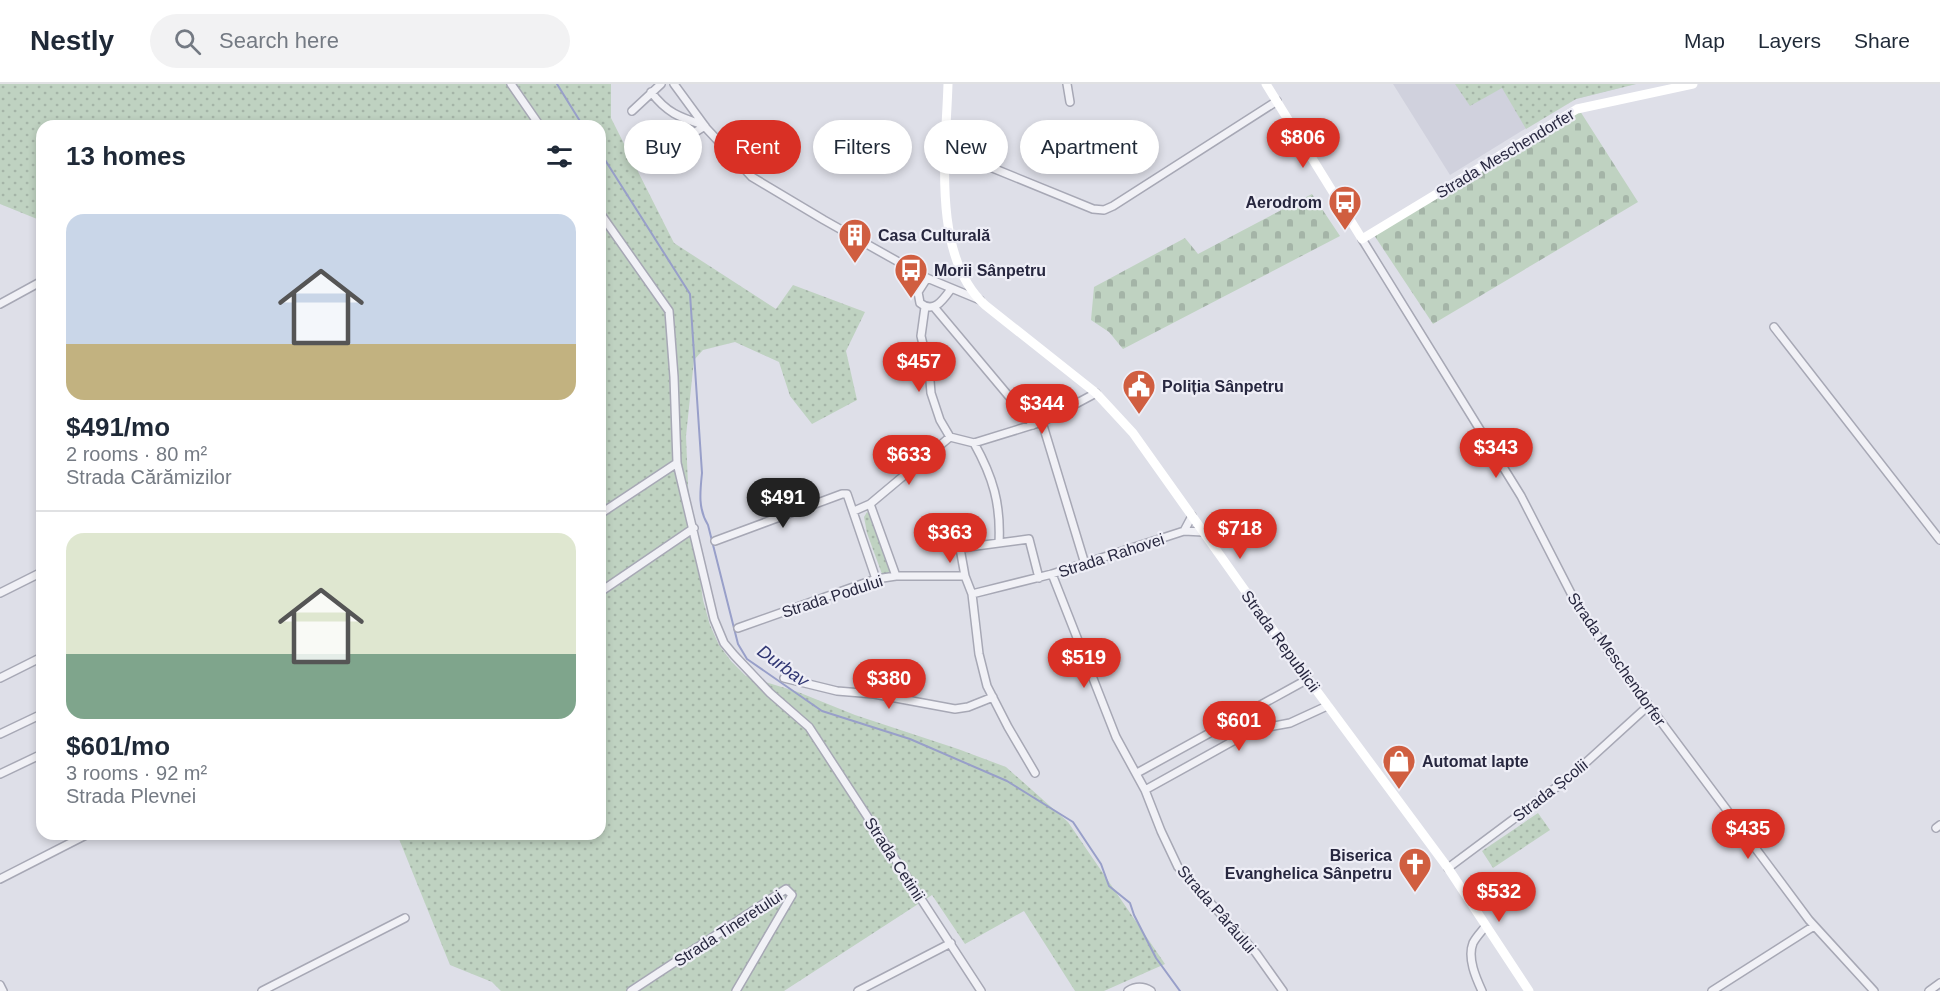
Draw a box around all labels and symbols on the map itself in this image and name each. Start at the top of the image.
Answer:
street label: Strada Meschendorfer [1433,105,1578,201]
pin: $806 [1267,118,1339,169]
bus stop icon: Aerodrom [1327,184,1363,231]
place label: Aerodrom [1246,194,1322,211]
building icon: Casa Culturală [837,217,873,264]
place label: Casa Culturală [878,227,990,244]
bus stop icon: Morii Sânpetru [893,252,929,299]
place label: Morii Sânpetru [934,262,1046,279]
pin: $457 [883,342,955,393]
public building icon: Poliția Sânpetru [1121,368,1157,415]
place label: Poliția Sânpetru [1162,378,1284,395]
pin: $344 [1006,384,1078,435]
pin: $343 [1460,428,1532,479]
pin: $633 [873,435,945,486]
pin: $491 [747,478,819,529]
pin: $718 [1204,509,1276,560]
pin: $363 [914,513,986,564]
street label: Strada Rahovei [1056,530,1166,581]
street label: Strada Podului [780,572,885,621]
street label: Strada Republicii [1238,587,1323,695]
street label: Strada Meschendorfer [1564,590,1669,730]
pin: $519 [1048,638,1120,689]
water label: Durbav [754,641,813,692]
pin: $380 [853,659,925,710]
pin: $601 [1203,701,1275,752]
shop icon: Automat lapte [1381,743,1417,790]
place label: Automat lapte [1422,753,1529,770]
street label: Strada Școlii [1510,756,1591,825]
pin: $435 [1712,809,1784,860]
street label: Strada Cetinii [861,814,928,904]
church icon: Biserica Evanghelica Sânpetru [1397,846,1433,893]
place label: Biserica Evanghelica Sânpetru [1225,847,1392,882]
street label: Strada Pârâului [1174,862,1259,957]
pin: $532 [1463,872,1535,923]
street label: Strada Tineretului [671,887,785,970]

